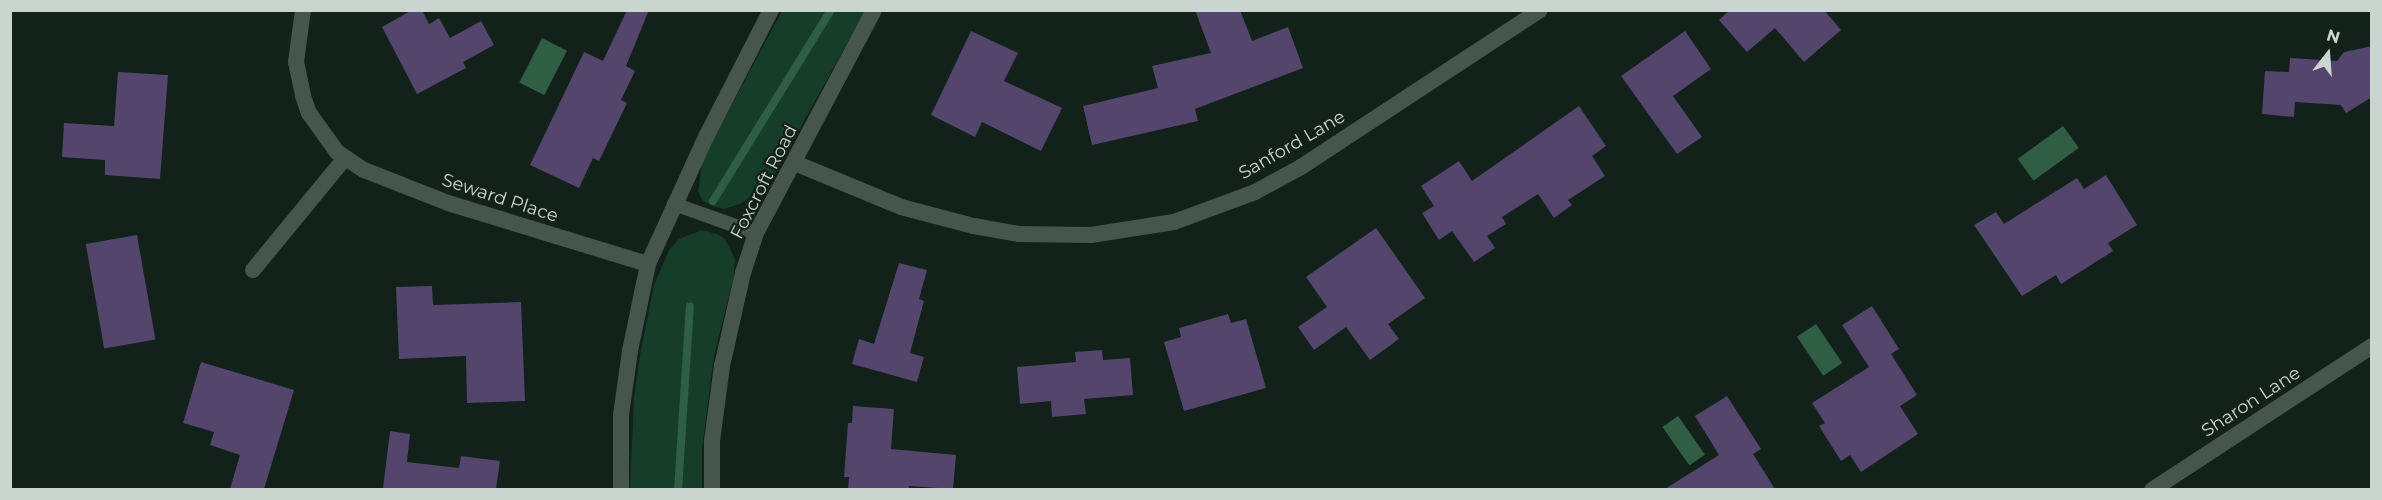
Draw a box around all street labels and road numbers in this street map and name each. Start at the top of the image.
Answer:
street label: Sanford Lane [1235,106,1349,184]
street label: Foxcroft Road [726,121,802,243]
street label: Seward Place [439,169,561,227]
street label: Sharon Lane [2198,362,2304,442]

